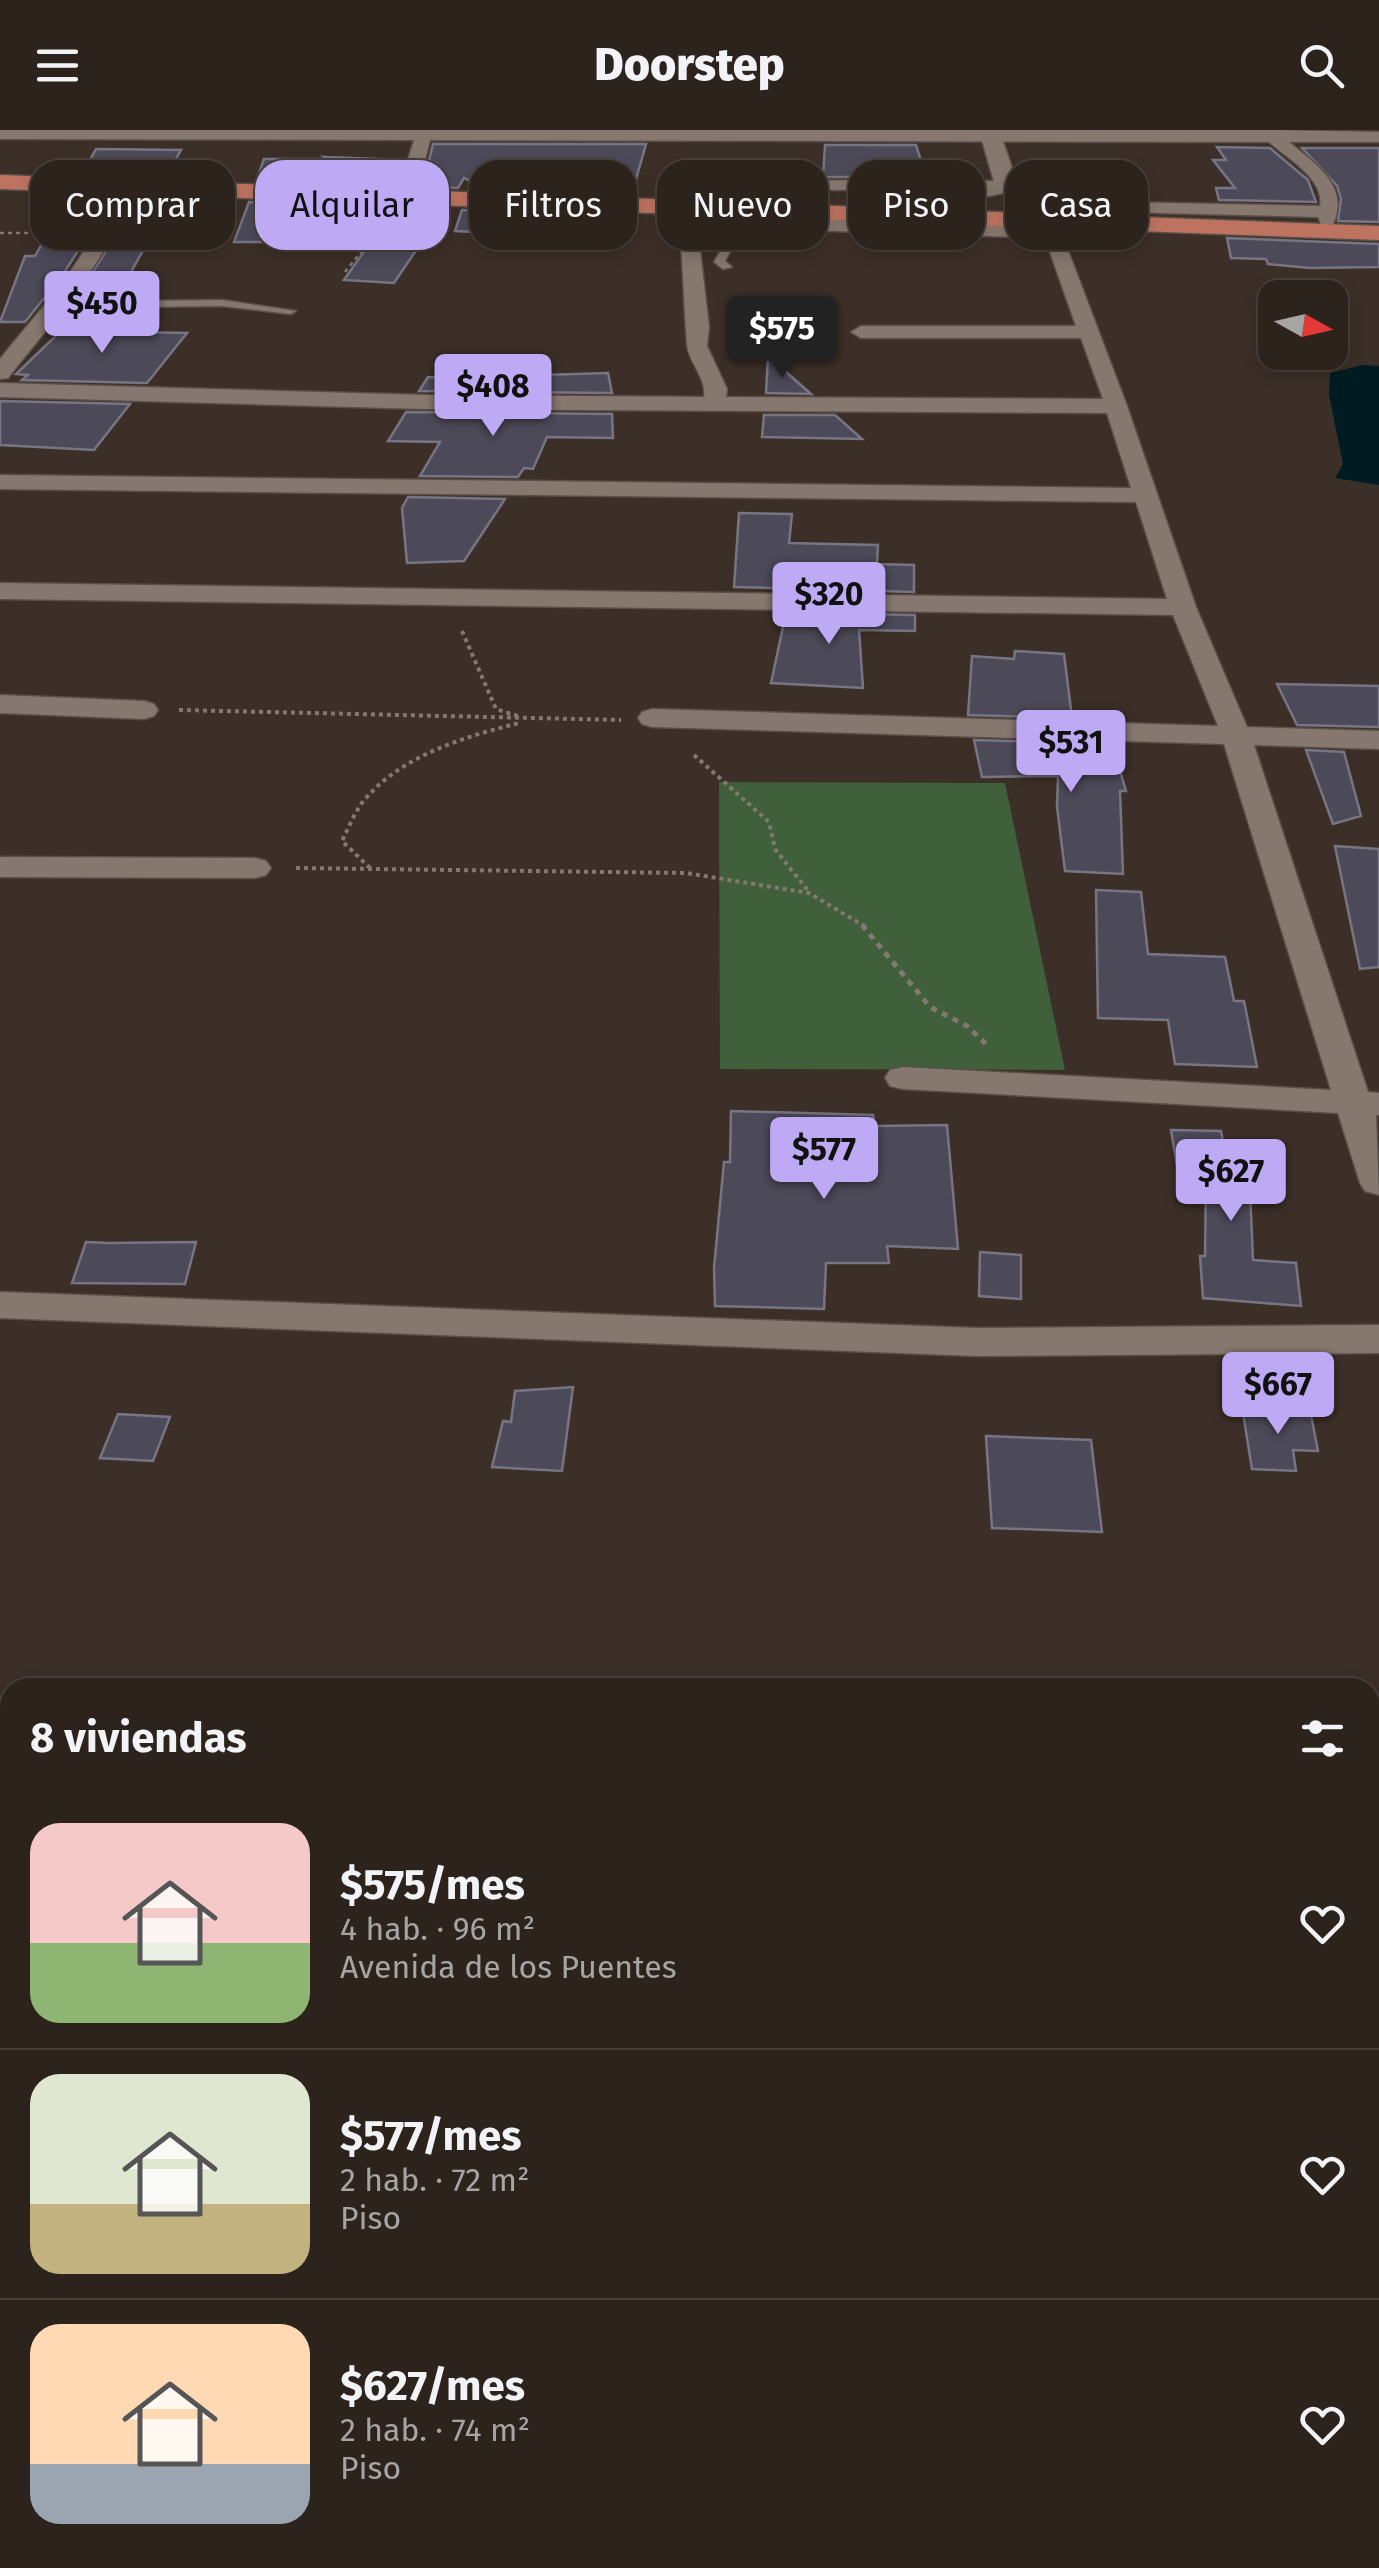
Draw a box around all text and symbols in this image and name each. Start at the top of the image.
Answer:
icon: menu [30,38,85,93]
text: Doorstep [594,38,785,92]
icon: search [1294,38,1349,93]
chip: Comprar [30,160,235,250]
chip: Alquilar [255,160,449,250]
chip: Filtros [469,160,637,250]
chip: Nuevo [657,160,828,250]
chip: Piso [848,160,985,250]
chip: Casa [1005,160,1148,250]
pin: $450 [43,271,161,356]
north arrow [1258,280,1348,370]
map controls [1258,280,1348,370]
text: $450 [66,284,138,322]
pin: $575 [723,296,841,381]
text: $575 [749,309,815,347]
pin: $408 [434,354,552,439]
text: $408 [457,367,529,405]
pin: $320 [770,562,888,647]
text: $320 [794,575,864,613]
pin: $531 [1012,710,1130,795]
text: $531 [1038,723,1104,761]
pin: $577 [765,1117,883,1202]
text: $577 [792,1130,856,1168]
pin: $627 [1172,1139,1290,1224]
text: $627 [1198,1152,1264,1190]
pin: $667 [1219,1352,1337,1437]
text: $667 [1244,1365,1312,1403]
icon: filters [1295,1711,1350,1766]
text: 8 viviendas [30,1713,247,1763]
text: $575/mes [340,1860,525,1910]
icon: home [110,1863,230,1983]
icon: heart [1295,1896,1350,1951]
text: 4 hab. · 96 m² [340,1910,535,1948]
text: Avenida de los Puentes [340,1948,677,1986]
text: $577/mes [340,2111,522,2161]
icon: home [110,2114,230,2234]
icon: heart [1295,2147,1350,2202]
text: 2 hab. · 72 m² [340,2161,530,2199]
text: Piso [340,2199,401,2237]
text: $627/mes [340,2361,525,2411]
icon: home [110,2364,230,2484]
icon: heart [1295,2397,1350,2452]
text: 2 hab. · 74 m² [340,2411,530,2449]
text: Piso [340,2449,401,2487]

